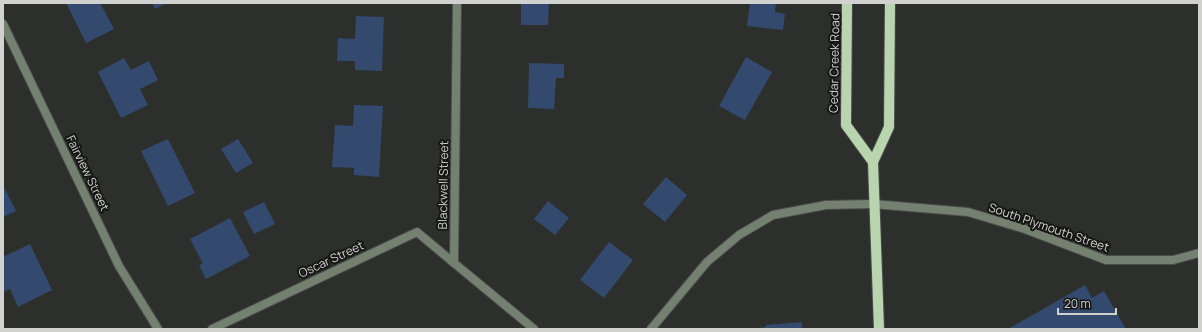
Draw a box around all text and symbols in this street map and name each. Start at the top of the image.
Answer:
street label: Cedar Creek Road [825,13,843,113]
street label: Fairview Street [62,132,114,214]
street label: Blackwell Street [434,140,452,229]
street label: South Plymouth Street [987,198,1112,256]
street label: Oscar Street [296,236,367,282]
scale bar [1058,290,1116,316]
text: 20 m [1064,295,1091,312]

